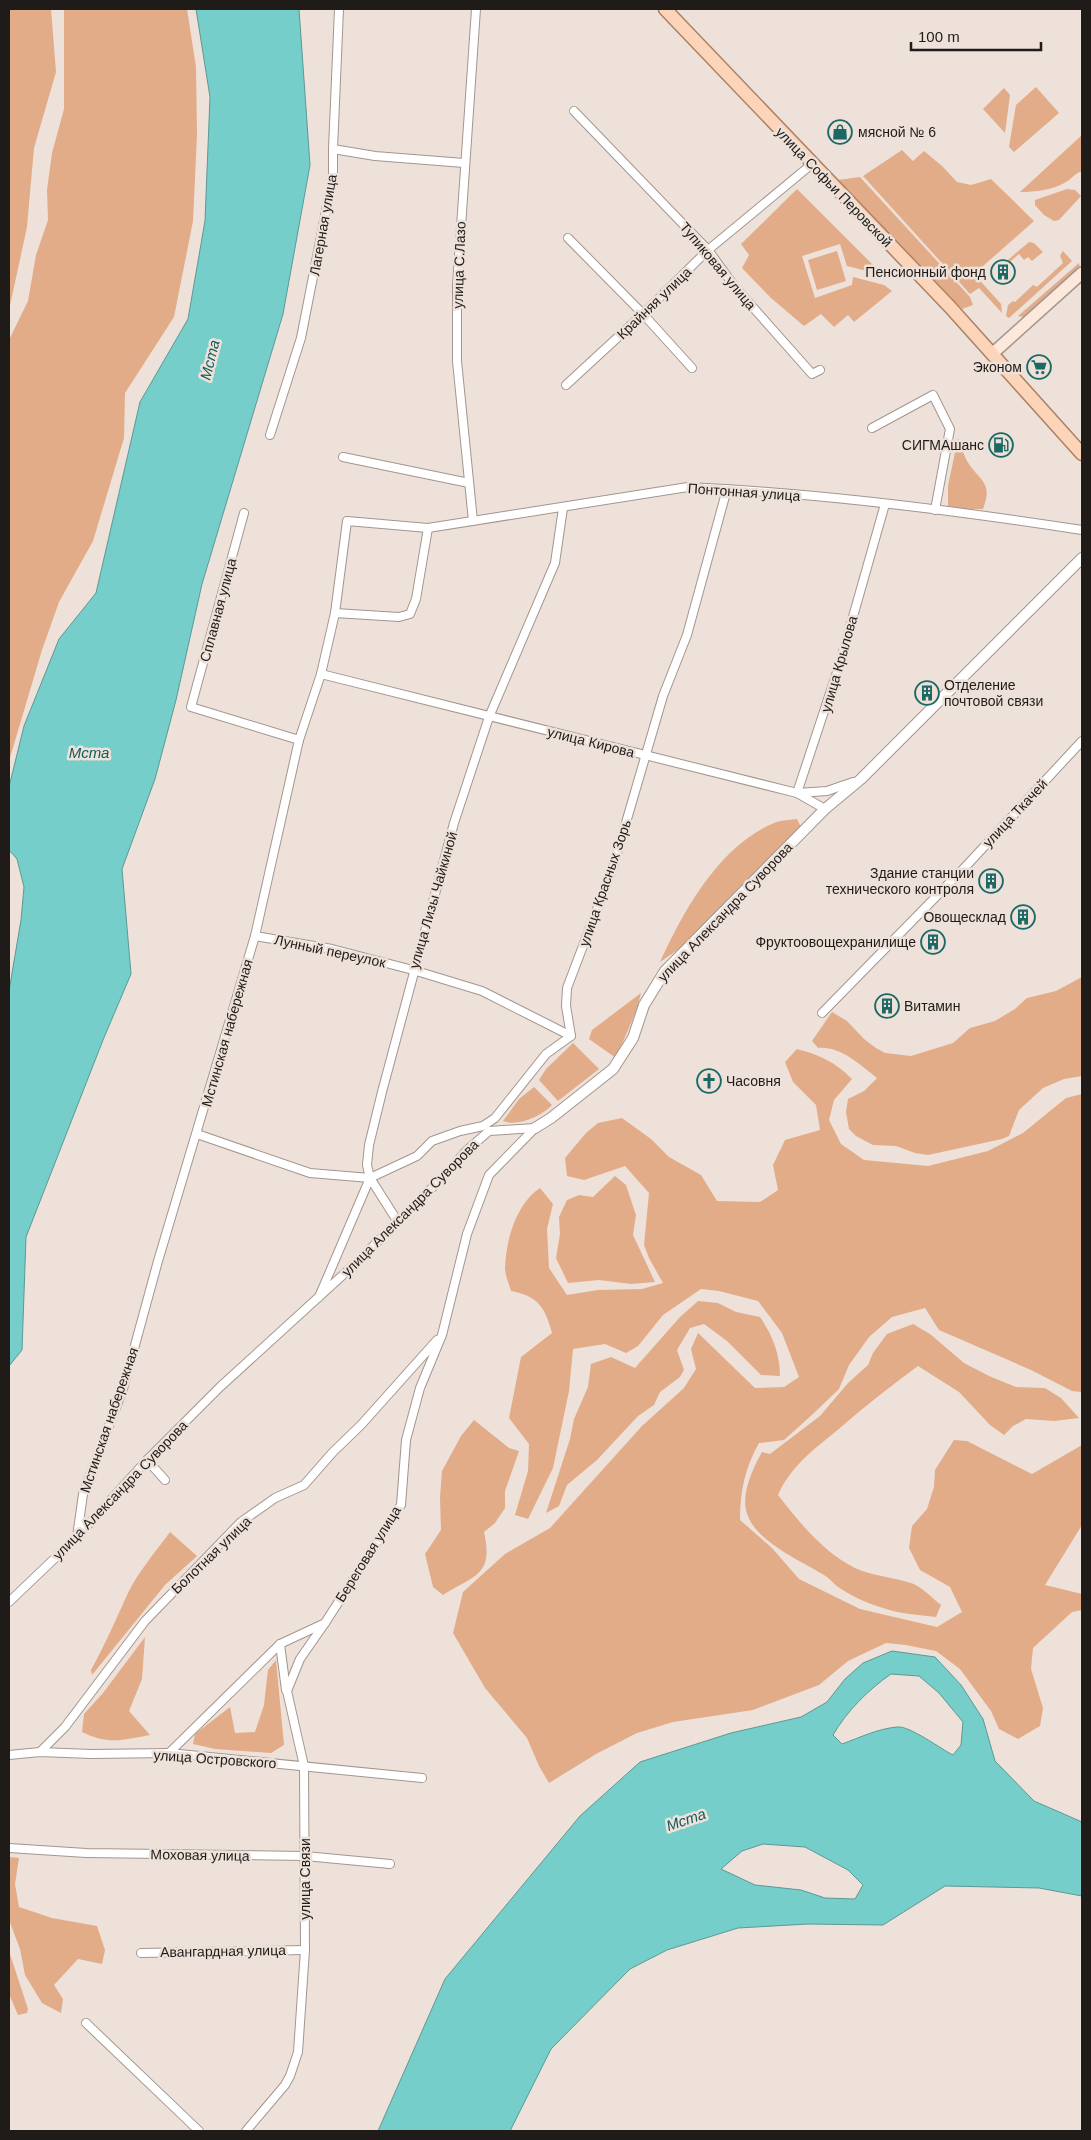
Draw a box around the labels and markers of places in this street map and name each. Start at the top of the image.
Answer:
shop icon: мясной № 6 [827,119,853,145]
place label: мясной № 6 [858,124,936,140]
building icon: Пенсионный фонд [990,259,1016,285]
place label: Пенсионный фонд [865,264,986,280]
supermarket icon: Эконом [1026,354,1052,380]
place label: Эконом [973,359,1022,375]
fuel station icon: СИГМАшанс [988,432,1014,458]
place label: СИГМАшанс [902,437,984,453]
place label: Отделение почтовой связи [944,677,1043,709]
building icon: Отделение почтовой связи [914,680,940,706]
place label: Здание станции технического контроля [826,865,974,897]
building icon: Здание станции технического контроля [978,868,1004,894]
building icon: Овощесклад [1010,904,1036,930]
place label: Овощесклад [923,909,1006,925]
building icon: Фруктоовощехранилище [920,929,946,955]
place label: Фруктоовощехранилище [755,934,916,950]
building icon: Витамин [874,993,900,1019]
place label: Витамин [904,998,960,1014]
church icon: Часовня [696,1068,722,1094]
place label: Часовня [726,1073,781,1089]

